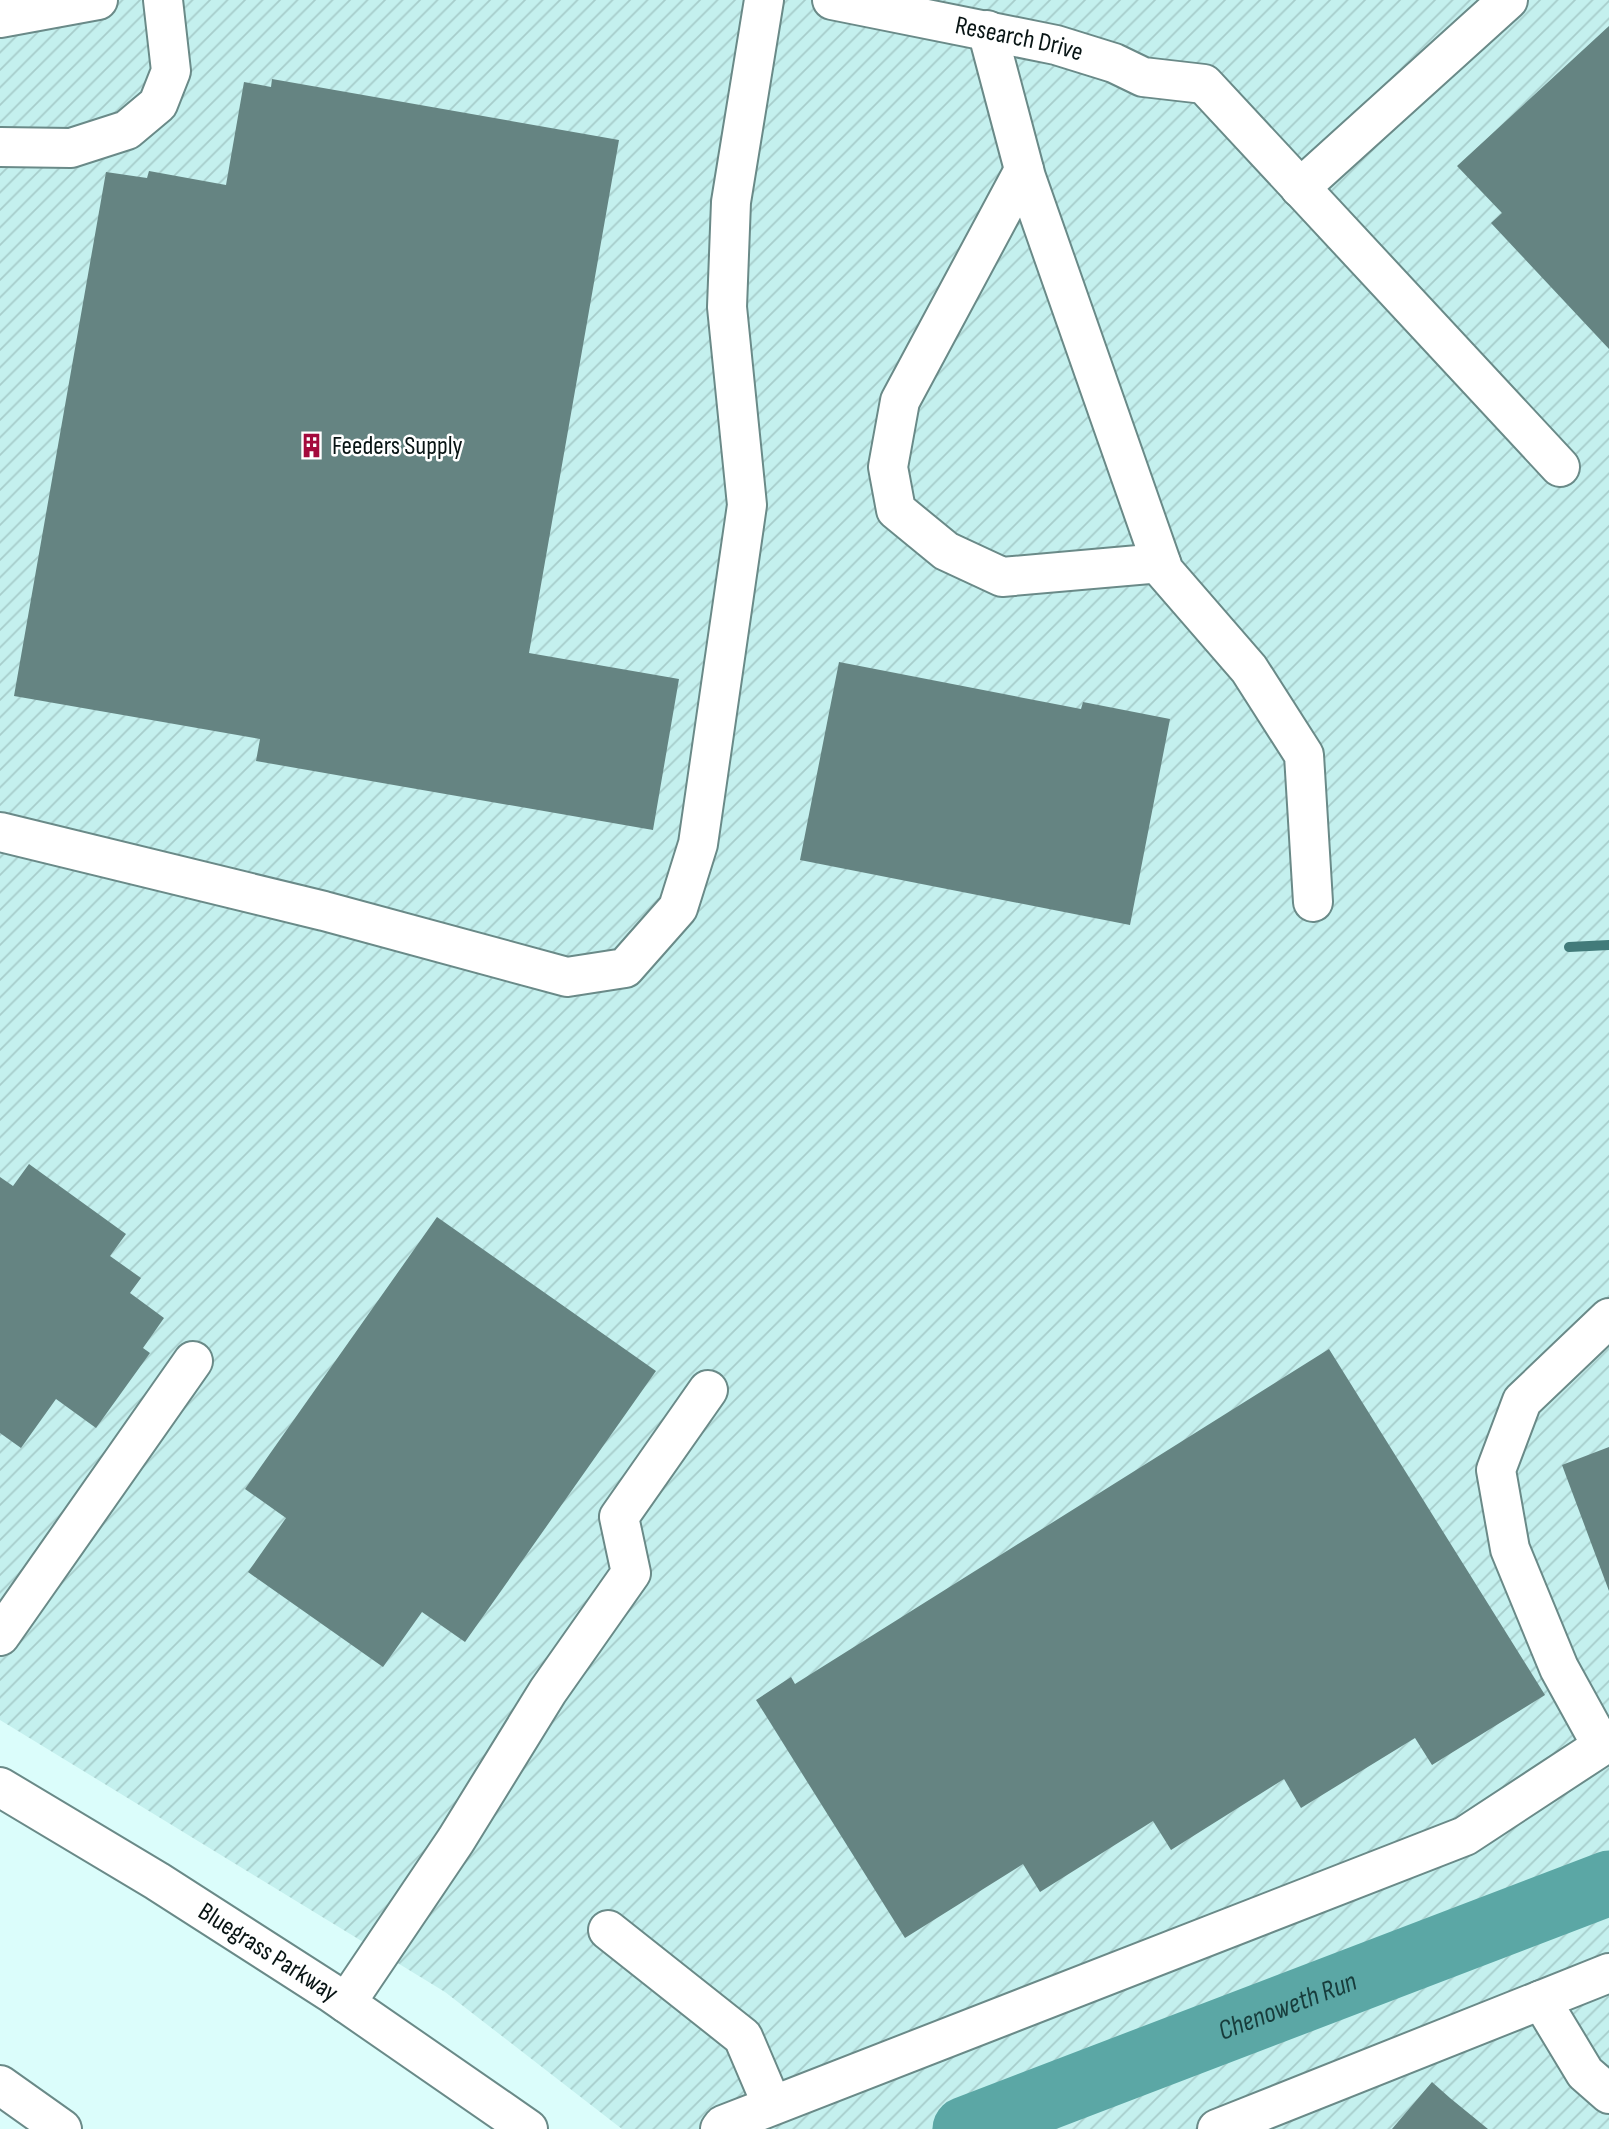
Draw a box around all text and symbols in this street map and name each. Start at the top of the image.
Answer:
street label: Research Drive [952,10,1087,68]
place label: Feeders Supply [332,431,463,462]
building icon: Feeders Supply [298,432,326,460]
street label: Bluegrass Parkway [192,1896,344,2008]
water label: Chenoweth Run [1213,1964,1361,2047]

